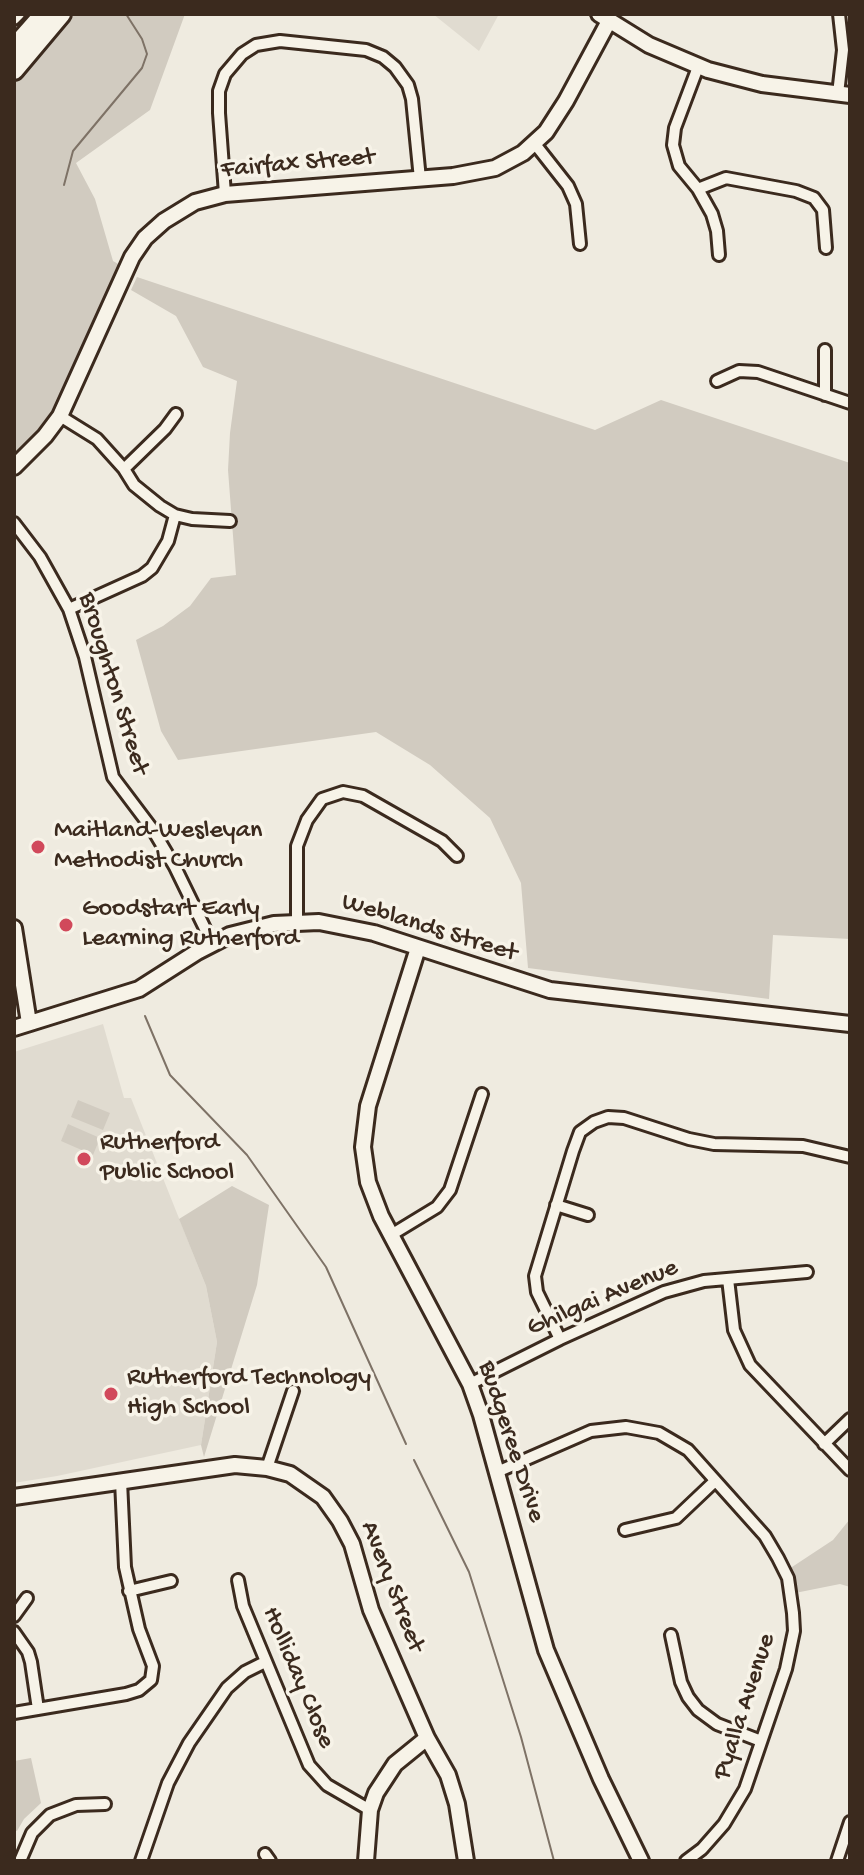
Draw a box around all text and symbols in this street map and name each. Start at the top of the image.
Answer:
street label: Fairfax Street [220,143,376,187]
street label: Broughton Street [69,589,155,779]
place label: Maitland-Wesleyan Methodist Church [54,816,262,878]
marker: Maitland-Wesleyan Methodist Church [29,838,47,856]
street label: Weblands Street [337,887,521,971]
place label: Goodstart Early Learning Rutherford [82,894,299,956]
marker: Goodstart Early Learning Rutherford [57,916,75,934]
place label: Rutherford Public School [100,1128,234,1190]
marker: Rutherford Public School [75,1150,93,1168]
street label: Ghilgai Avenue [523,1253,683,1345]
street label: Budgeree Drive [469,1357,551,1527]
place label: Rutherford Technology High School [127,1363,371,1424]
marker: Rutherford Technology High School [102,1385,120,1403]
street label: Avery Street [352,1517,430,1657]
street label: Holliday Close [253,1603,341,1753]
street label: Pyalla Avenue [708,1630,784,1784]

